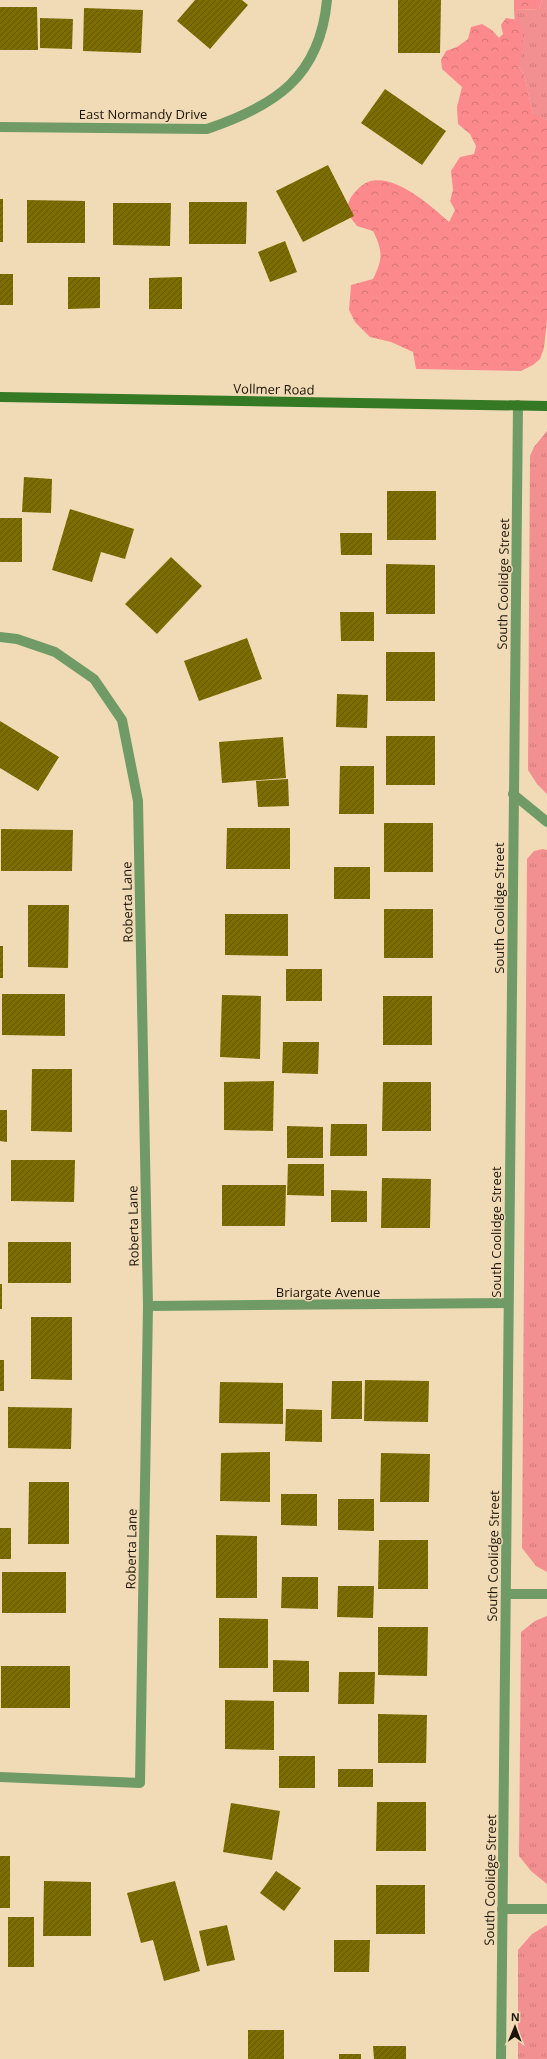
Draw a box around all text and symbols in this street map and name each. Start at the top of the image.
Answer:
street label: East Normandy Drive [79,105,207,123]
street label: Vollmer Road [233,379,315,399]
street label: South Coolidge Street [493,518,513,650]
street label: South Coolidge Street [490,842,508,974]
street label: Roberta Lane [117,861,137,943]
street label: South Coolidge Street [487,1166,505,1298]
street label: Roberta Lane [123,1185,143,1267]
street label: Briargate Avenue [276,1283,380,1301]
street label: South Coolidge Street [483,1490,503,1622]
street label: Roberta Lane [121,1508,141,1590]
street label: South Coolidge Street [480,1814,500,1946]
north arrow [495,2007,535,2047]
text: N [511,2009,520,2024]

